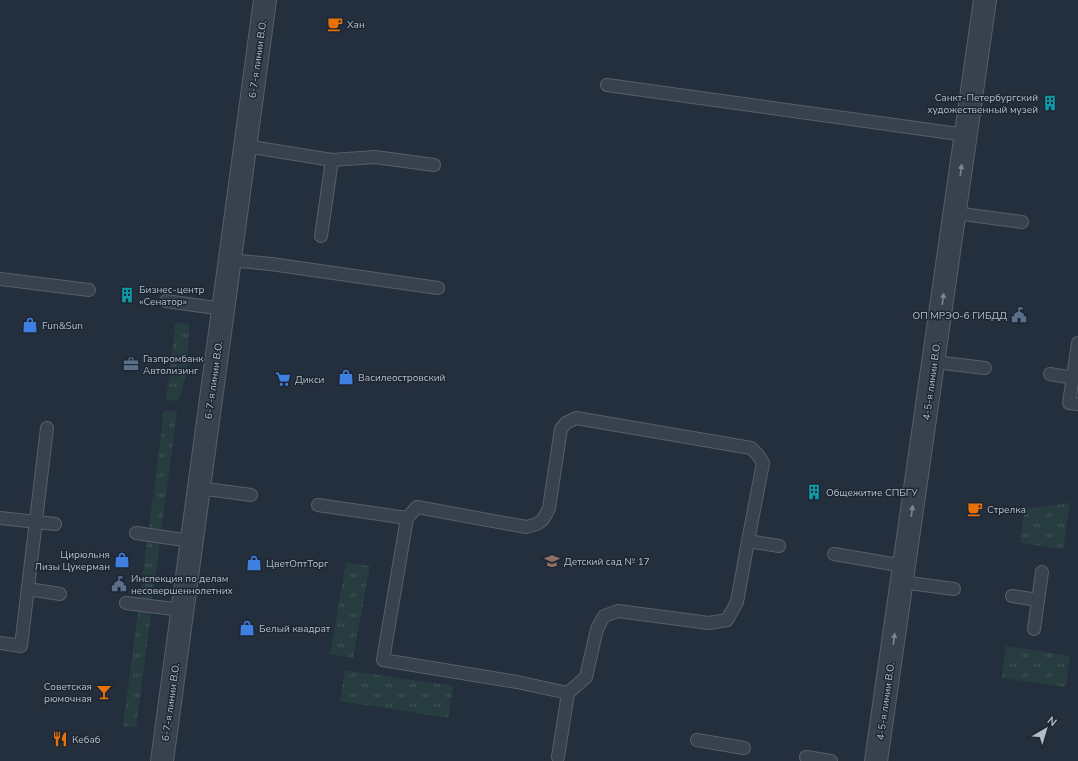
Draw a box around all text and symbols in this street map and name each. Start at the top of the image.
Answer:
cafe icon: Хан [326,15,344,33]
place label: Хан [347,18,365,32]
street label: 6-7-я линии В.О. [246,19,270,99]
place label: Санкт-Петербургский художественный музей [927,91,1038,117]
building icon: Санкт-Петербургский художественный музей [1041,94,1059,112]
one-way arrow [958,164,964,176]
place label: Бизнес-центр «Сенатор» [139,283,204,309]
building icon: Бизнес-центр «Сенатор» [118,286,136,304]
one-way arrow [940,293,946,305]
public building icon: ОП МРЭО-6 ГИБДД [1010,306,1028,324]
place label: ОП МРЭО-6 ГИБДД [912,309,1007,323]
shop icon: Fun&Sun [21,316,39,334]
place label: Fun&Sun [42,319,83,333]
street label: 6-7-я линии В.О. [202,340,226,420]
street label: 4-5-я линии В.О. [920,341,944,421]
place label: Газпромбанк Автолизинг [143,352,204,378]
office icon: Газпромбанк Автолизинг [122,355,140,373]
shop icon: Василеостровский [337,368,355,386]
supermarket icon: Дикси [274,370,292,388]
place label: Василеостровский [358,371,446,385]
place label: Дикси [295,373,325,387]
building icon: Общежитие СПБГУ [805,483,823,501]
place label: Общежитие СПБГУ [826,486,918,500]
cafe icon: Стрелка [966,500,984,518]
place label: Стрелка [987,503,1026,517]
one-way arrow [909,505,915,517]
place label: Цирюльня Лизы Цукерман [35,548,110,574]
shop icon: Цирюльня Лизы Цукерман [113,551,131,569]
school or university icon: Детский сад № 17 [543,552,561,570]
shop icon: ЦветОптТорг [245,554,263,572]
place label: Детский сад № 17 [564,555,650,569]
place label: ЦветОптТорг [266,557,329,571]
place label: Инспекция по делам несовершеннолетних [131,572,234,598]
public building icon: Инспекция по делам несовершеннолетних [110,575,128,593]
shop icon: Белый квадрат [238,619,256,637]
place label: Белый квадрат [259,622,331,636]
one-way arrow [891,633,897,645]
street label: 4-5-я линии В.О. [874,661,898,741]
street label: 6-7-я линии В.О. [159,662,183,742]
place label: Советская рюмочная [44,680,92,706]
bar icon: Советская рюмочная [95,683,113,701]
north arrow [1026,709,1066,749]
text: N [1044,713,1060,730]
restaurant icon: Кебаб [51,730,69,748]
place label: Кебаб [72,733,101,747]

